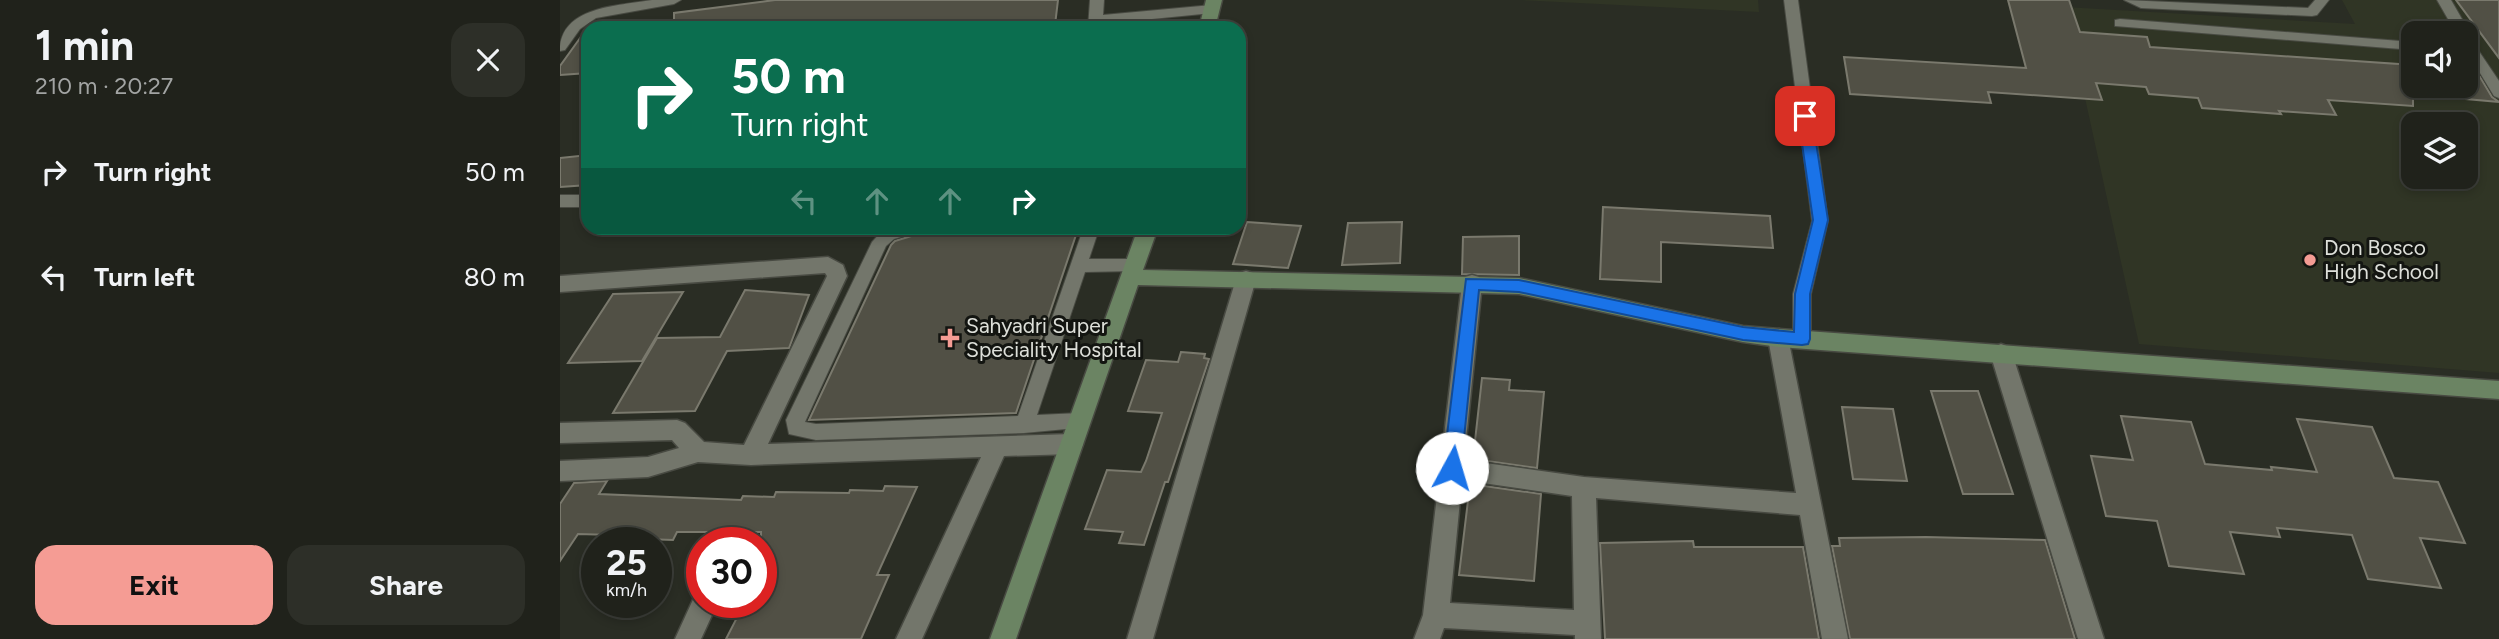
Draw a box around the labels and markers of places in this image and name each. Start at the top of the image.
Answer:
pin [1775,86,1835,146]
place label: Don Bosco High School [2324,235,2439,284]
marker: Don Bosco High School [2302,252,2318,268]
place label: Sahyadri Super Speciality Hospital [966,313,1142,362]
marker: Sahyadri Super Speciality Hospital [940,328,960,348]

